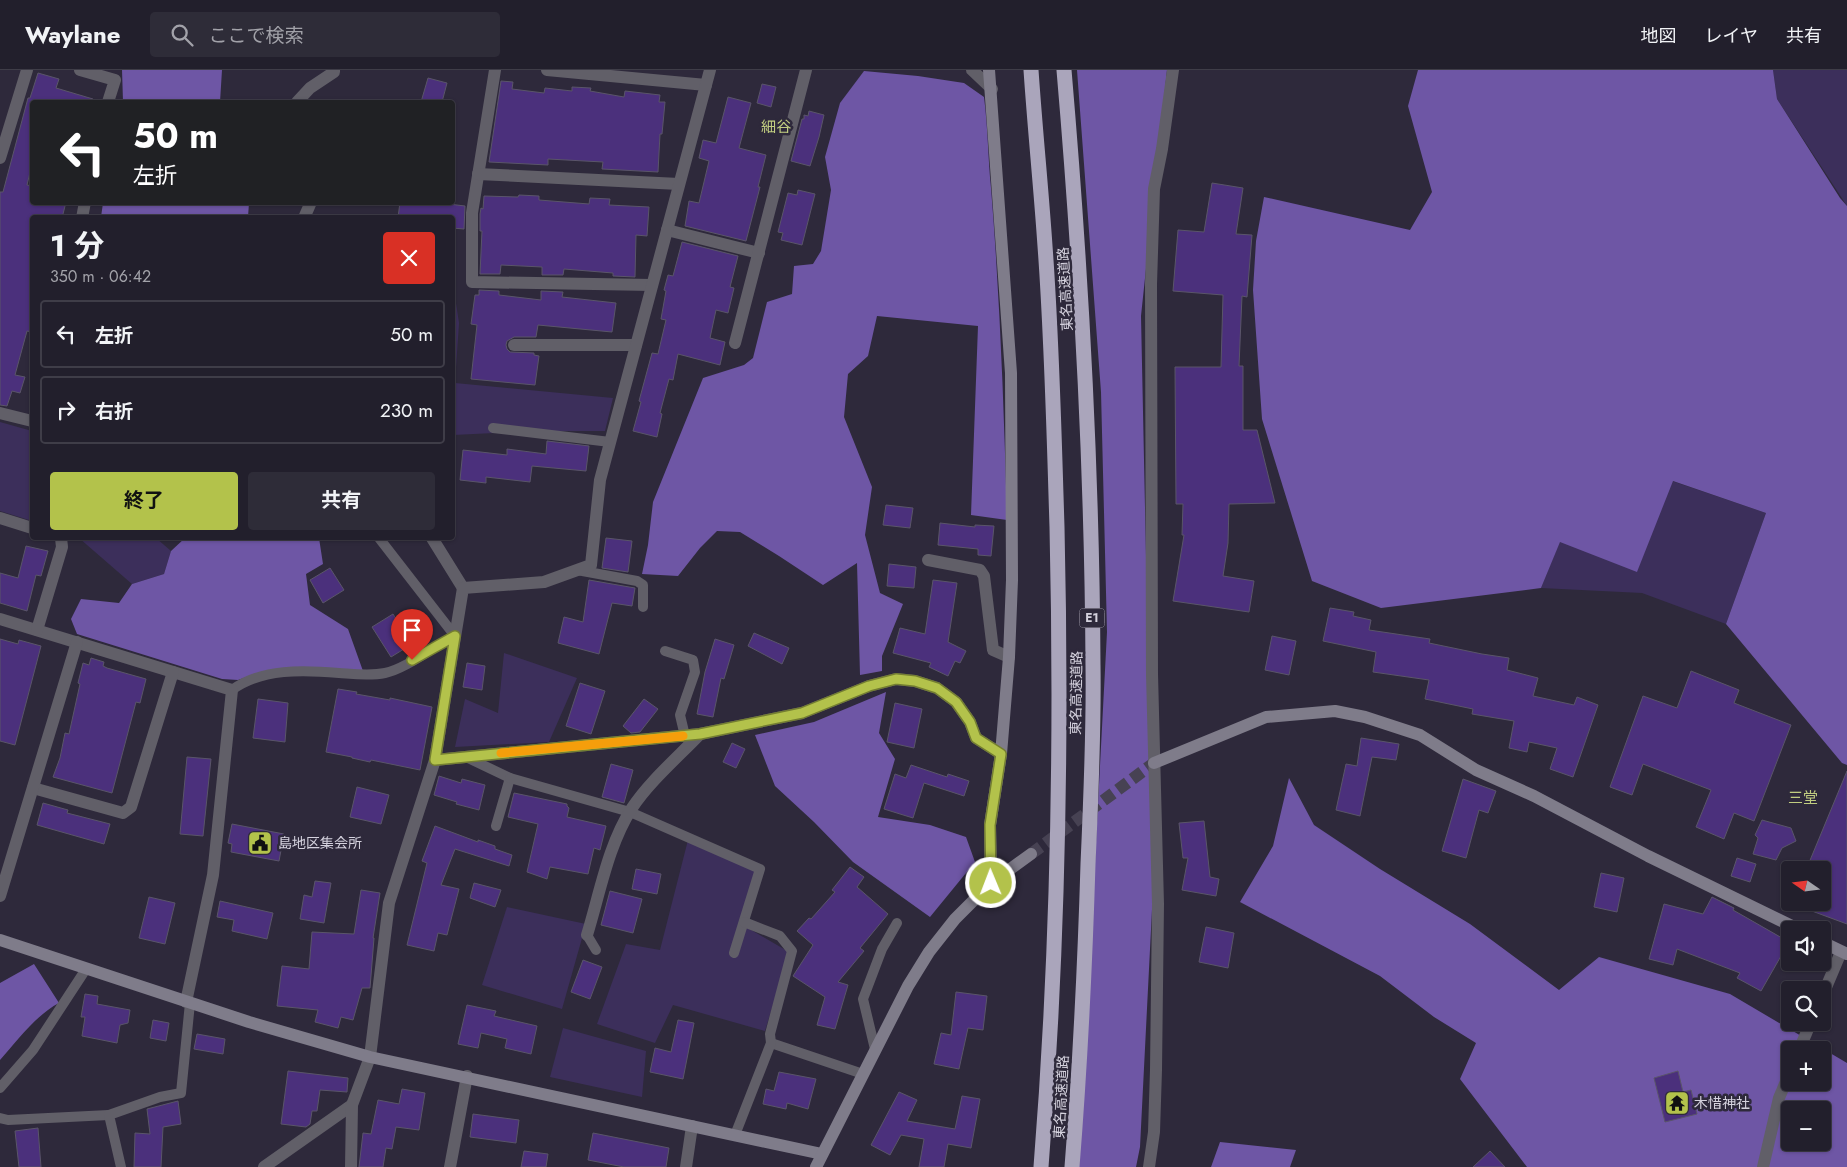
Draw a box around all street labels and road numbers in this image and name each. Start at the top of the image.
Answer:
street label: 東名高速道路 [1053,247,1077,331]
road number: E1 [1080,608,1104,628]
street label: 東名高速道路 [1065,651,1087,735]
street label: 東名高速道路 [1049,1055,1073,1139]

